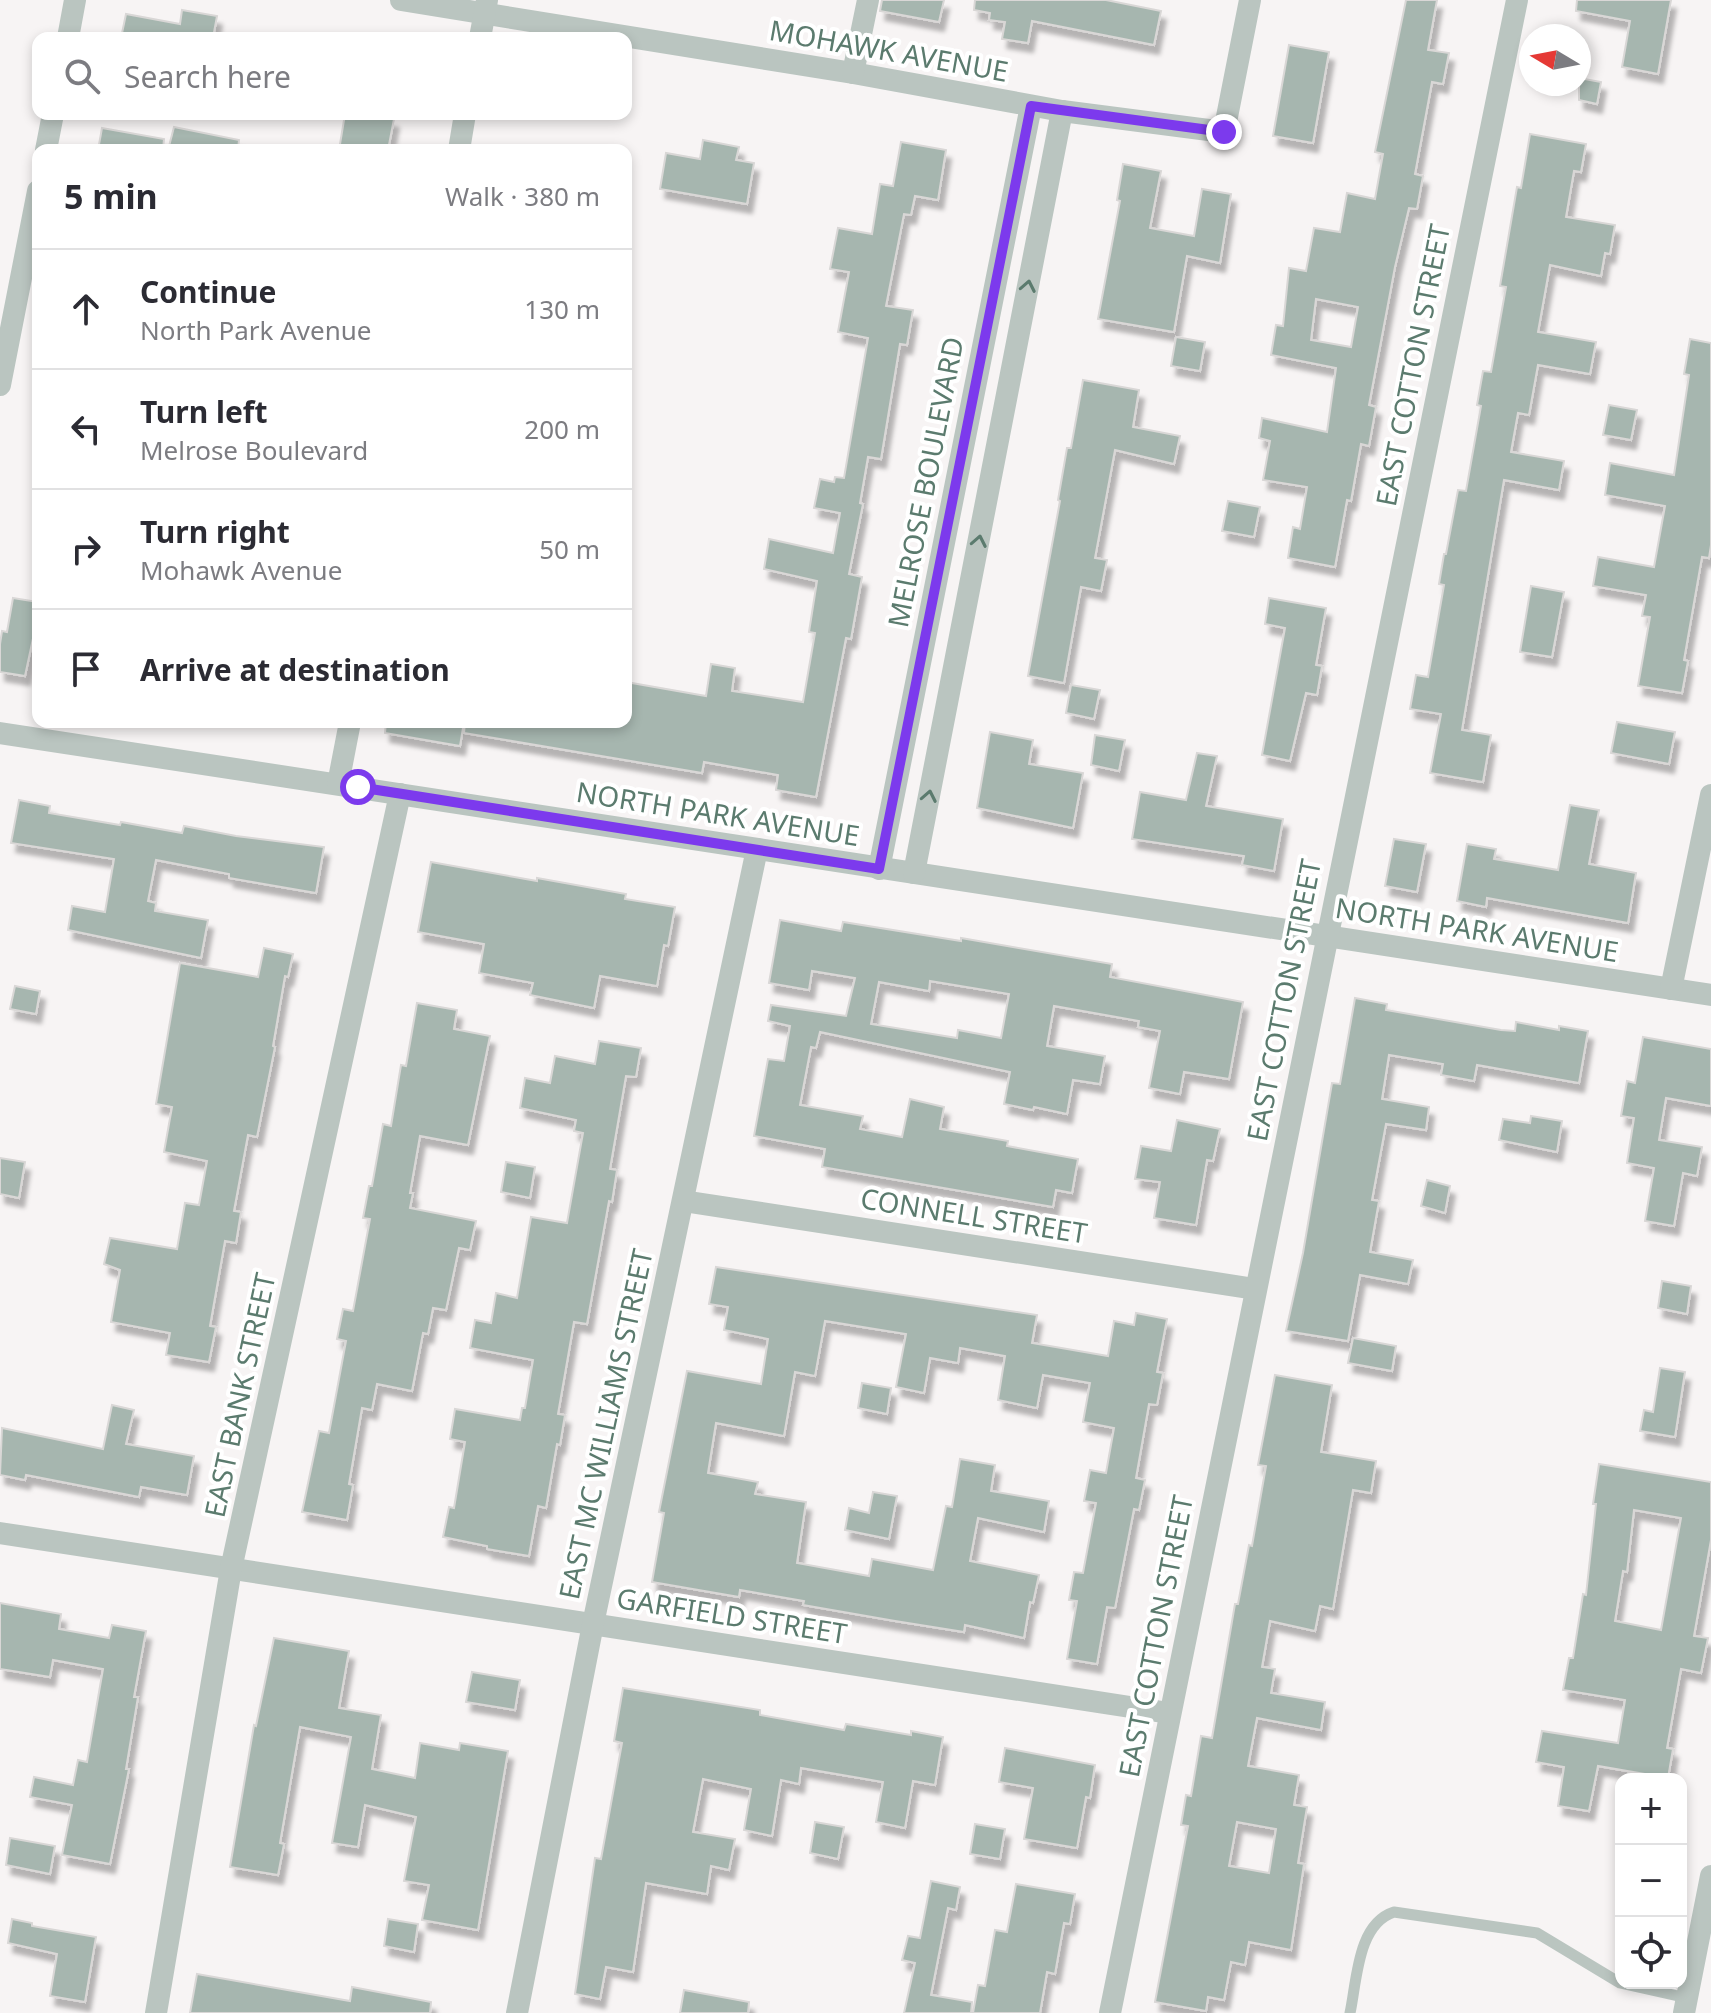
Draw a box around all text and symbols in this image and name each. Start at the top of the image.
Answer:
street label: MOHAWK AVENUE [767,10,1011,90]
north arrow [1519,24,1591,96]
search box [32,32,632,120]
icon: search [60,54,104,98]
text: Search here [124,56,291,97]
route end [1206,114,1242,150]
text: 5 min [64,173,158,219]
text: Walk · 380 m [445,178,600,214]
street label: EAST COTTON STREET [1366,220,1458,509]
text: Continue [140,271,276,312]
one-way arrow [1019,280,1036,293]
icon: ahead [64,287,108,331]
text: 130 m [524,291,600,327]
text: North Park Avenue [140,312,371,348]
street label: MELROSE BOULEVARD [878,333,972,631]
text: Turn left [140,391,268,432]
icon: left [64,407,108,451]
text: 200 m [524,411,600,447]
text: Melrose Boulevard [140,432,368,468]
text: Turn right [140,511,290,552]
icon: right [64,527,108,571]
text: 50 m [539,531,600,567]
one-way arrow [969,534,986,548]
text: Mohawk Avenue [140,552,342,588]
icon: arrive [64,647,108,691]
text: Arrive at destination [140,649,450,690]
route start [340,769,376,805]
street label: NORTH PARK AVENUE [574,772,862,854]
one-way arrow [920,790,937,804]
street label: EAST COTTON STREET [1237,855,1329,1144]
street label: NORTH PARK AVENUE [1333,888,1621,970]
street label: CONNELL STREET [858,1178,1090,1252]
street label: EAST MC WILLIAMS STREET [549,1245,661,1603]
street label: EAST BANK STREET [195,1269,284,1521]
street label: EAST COTTON STREET [1109,1491,1201,1780]
street label: GARFIELD STREET [614,1578,850,1652]
map controls [1615,1773,1687,1989]
button: + [1615,1773,1687,1845]
button: − [1615,1845,1687,1917]
button: locate [1615,1917,1687,1989]

